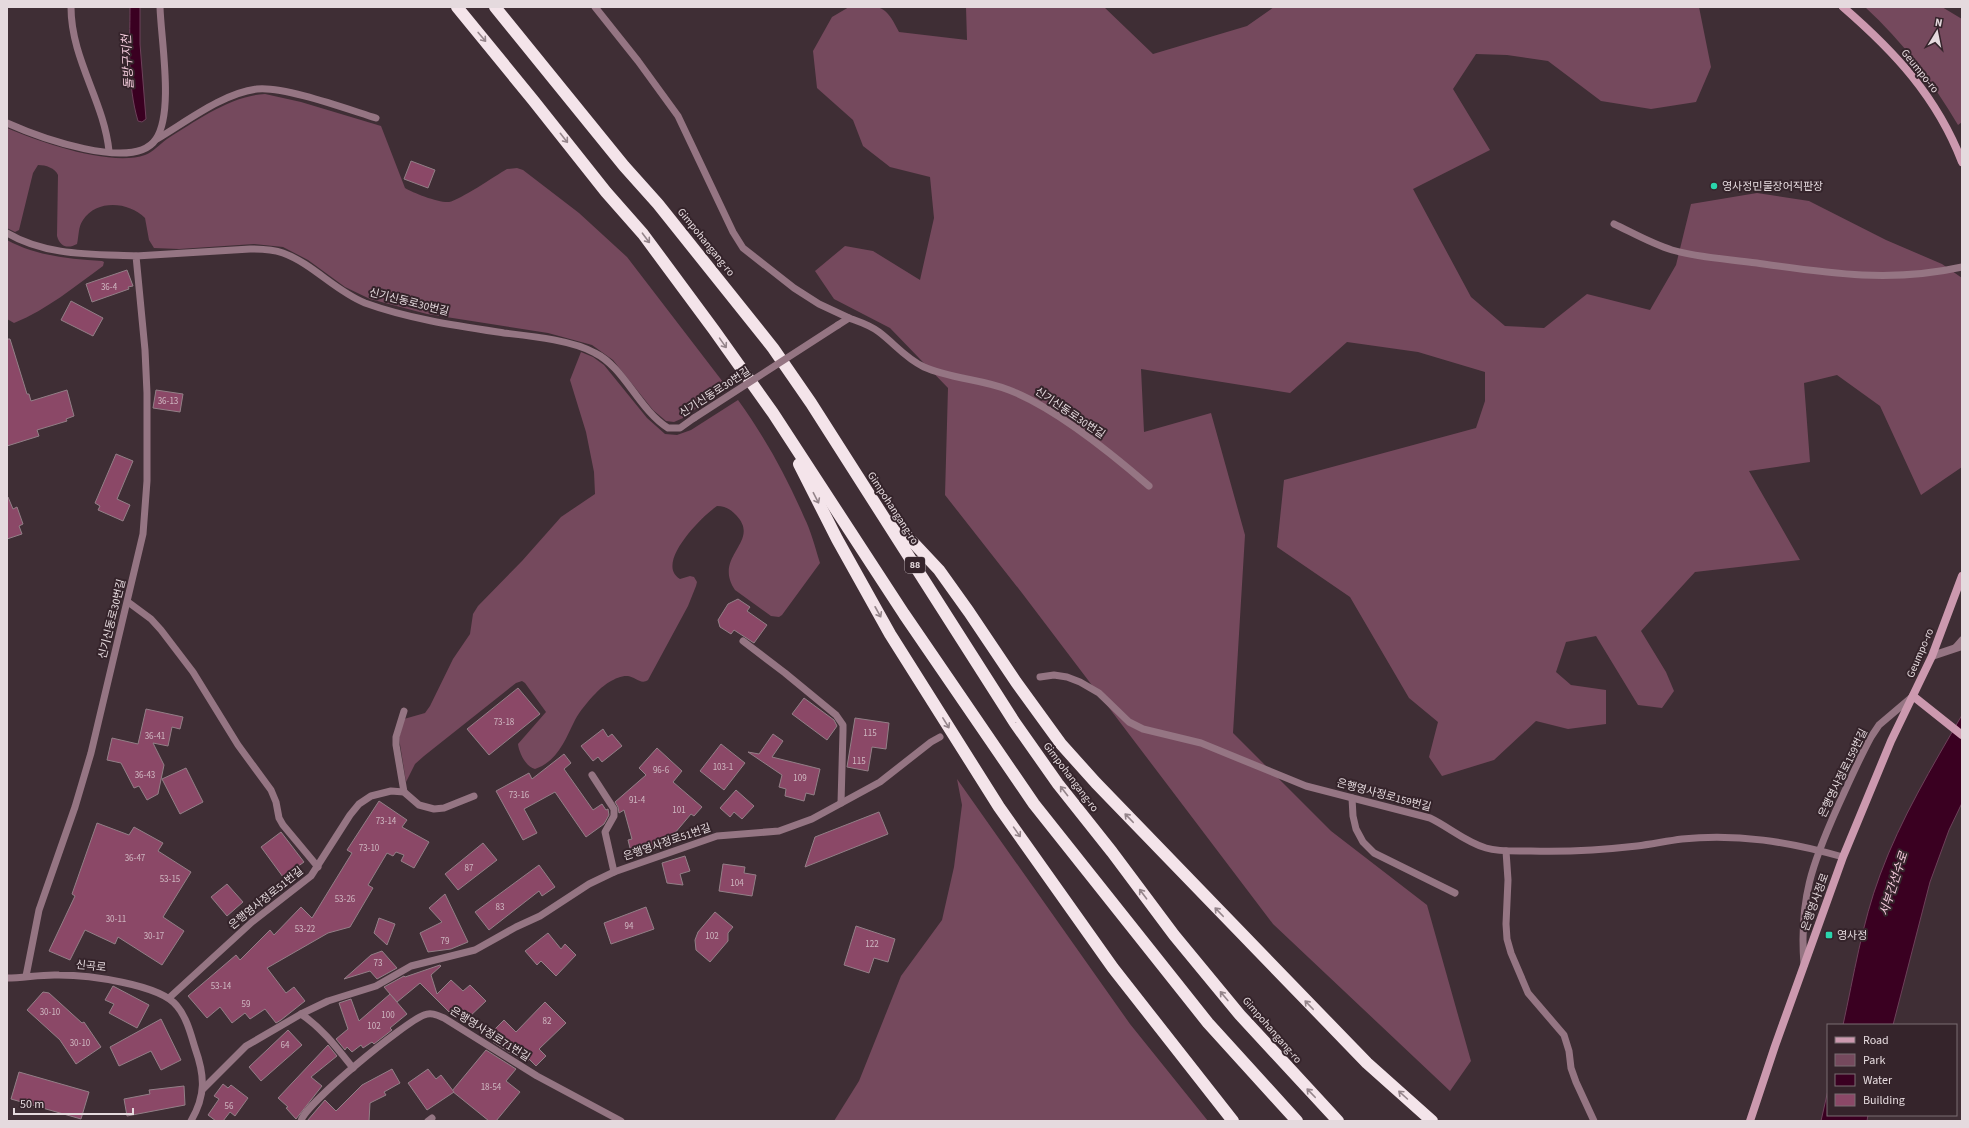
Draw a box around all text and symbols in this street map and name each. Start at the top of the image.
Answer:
north arrow [1917,12,1957,52]
text: N [1934,15,1944,31]
water label: 돌방구지천 [118,32,138,90]
one-way arrow [477,32,486,42]
street label: Geumpo-ro [1898,46,1942,96]
one-way arrow [559,132,568,143]
place label: 영사정민물장어직판장 [1722,179,1823,194]
marker: 영사정민물장어직판장 [1709,181,1719,191]
street label: Gimpohangang-ro [674,205,738,279]
one-way arrow [642,233,650,244]
house number: 36-4 [101,281,118,294]
street label: 신기신동로30번길 [368,285,450,319]
one-way arrow [719,337,727,348]
street label: 신기신동로30번길 [677,363,753,421]
street label: 신기신동로30번길 [1032,384,1108,442]
house number: 36-13 [158,395,179,408]
street label: Gimpohangang-ro [864,469,922,547]
one-way arrow [813,492,820,504]
road number: 88 [905,557,925,573]
street label: 신기신동로30번길 [95,578,129,660]
one-way arrow [875,606,883,618]
street label: Geumpo-ro [1903,626,1937,680]
house number: 73-18 [494,716,515,729]
one-way arrow [942,717,950,728]
street label: 은행영사정로159번길 [1815,726,1871,820]
house number: 115 [863,727,877,740]
house number: 36-41 [145,730,165,743]
street label: Gimpohangang-ro [1040,739,1102,815]
house number: 115 [852,755,866,768]
house number: 103-1 [713,761,733,774]
house number: 96-6 [653,764,670,777]
house number: 36-43 [135,769,156,782]
house number: 109 [793,772,807,785]
street label: 은행영사정로159번길 [1335,775,1433,815]
one-way arrow [1059,786,1068,797]
house number: 73-16 [509,789,530,802]
house number: 91-4 [629,794,646,807]
house number: 101 [672,804,686,817]
one-way arrow [1124,813,1133,823]
house number: 73-14 [376,815,397,828]
street label: 은행영사정로51번길 [621,820,713,864]
one-way arrow [1013,826,1021,837]
house number: 73-10 [359,842,380,855]
water label: 서부간선수로 [1876,849,1913,918]
house number: 36-47 [125,852,146,865]
house number: 87 [465,862,474,875]
street label: 은행영사정로51번길 [226,863,306,933]
street label: 은행영사정로 [1798,871,1832,933]
house number: 53-15 [160,873,181,886]
house number: 104 [730,877,744,890]
one-way arrow [1139,889,1148,900]
house number: 53-26 [335,893,356,906]
house number: 83 [496,901,505,914]
one-way arrow [1214,907,1223,917]
house number: 30-11 [106,913,126,926]
house number: 94 [625,920,634,933]
house number: 53-22 [295,923,316,936]
place label: 영사정 [1837,928,1867,943]
house number: 30-17 [144,930,165,943]
house number: 102 [705,930,719,943]
marker: 영사정 [1824,930,1834,940]
house number: 79 [441,935,450,948]
house number: 122 [865,938,879,951]
street label: 신곡로 [75,957,107,975]
house number: 73 [374,957,383,970]
house number: 53-14 [211,980,232,993]
one-way arrow [1220,990,1229,1001]
street label: Gimpohangang-ro [1239,993,1305,1067]
house number: 59 [242,998,251,1011]
one-way arrow [1304,1000,1314,1010]
street label: 은행영사정로71번길 [447,1003,533,1065]
house number: 30-10 [40,1006,61,1019]
house number: 100 [381,1009,395,1022]
house number: 82 [543,1015,552,1028]
house number: 102 [367,1020,381,1033]
legend [1827,1024,1957,1116]
text: Road [1863,1032,1889,1049]
house number: 30-10 [70,1037,91,1050]
house number: 64 [281,1039,290,1052]
text: Park [1863,1052,1885,1069]
text: Water [1863,1072,1893,1089]
house number: 18-54 [481,1081,502,1094]
one-way arrow [1306,1088,1316,1098]
scale bar [14,1090,133,1116]
one-way arrow [1398,1091,1408,1100]
text: Building [1863,1092,1905,1109]
text: 50 m [20,1096,44,1113]
house number: 56 [225,1100,234,1113]

